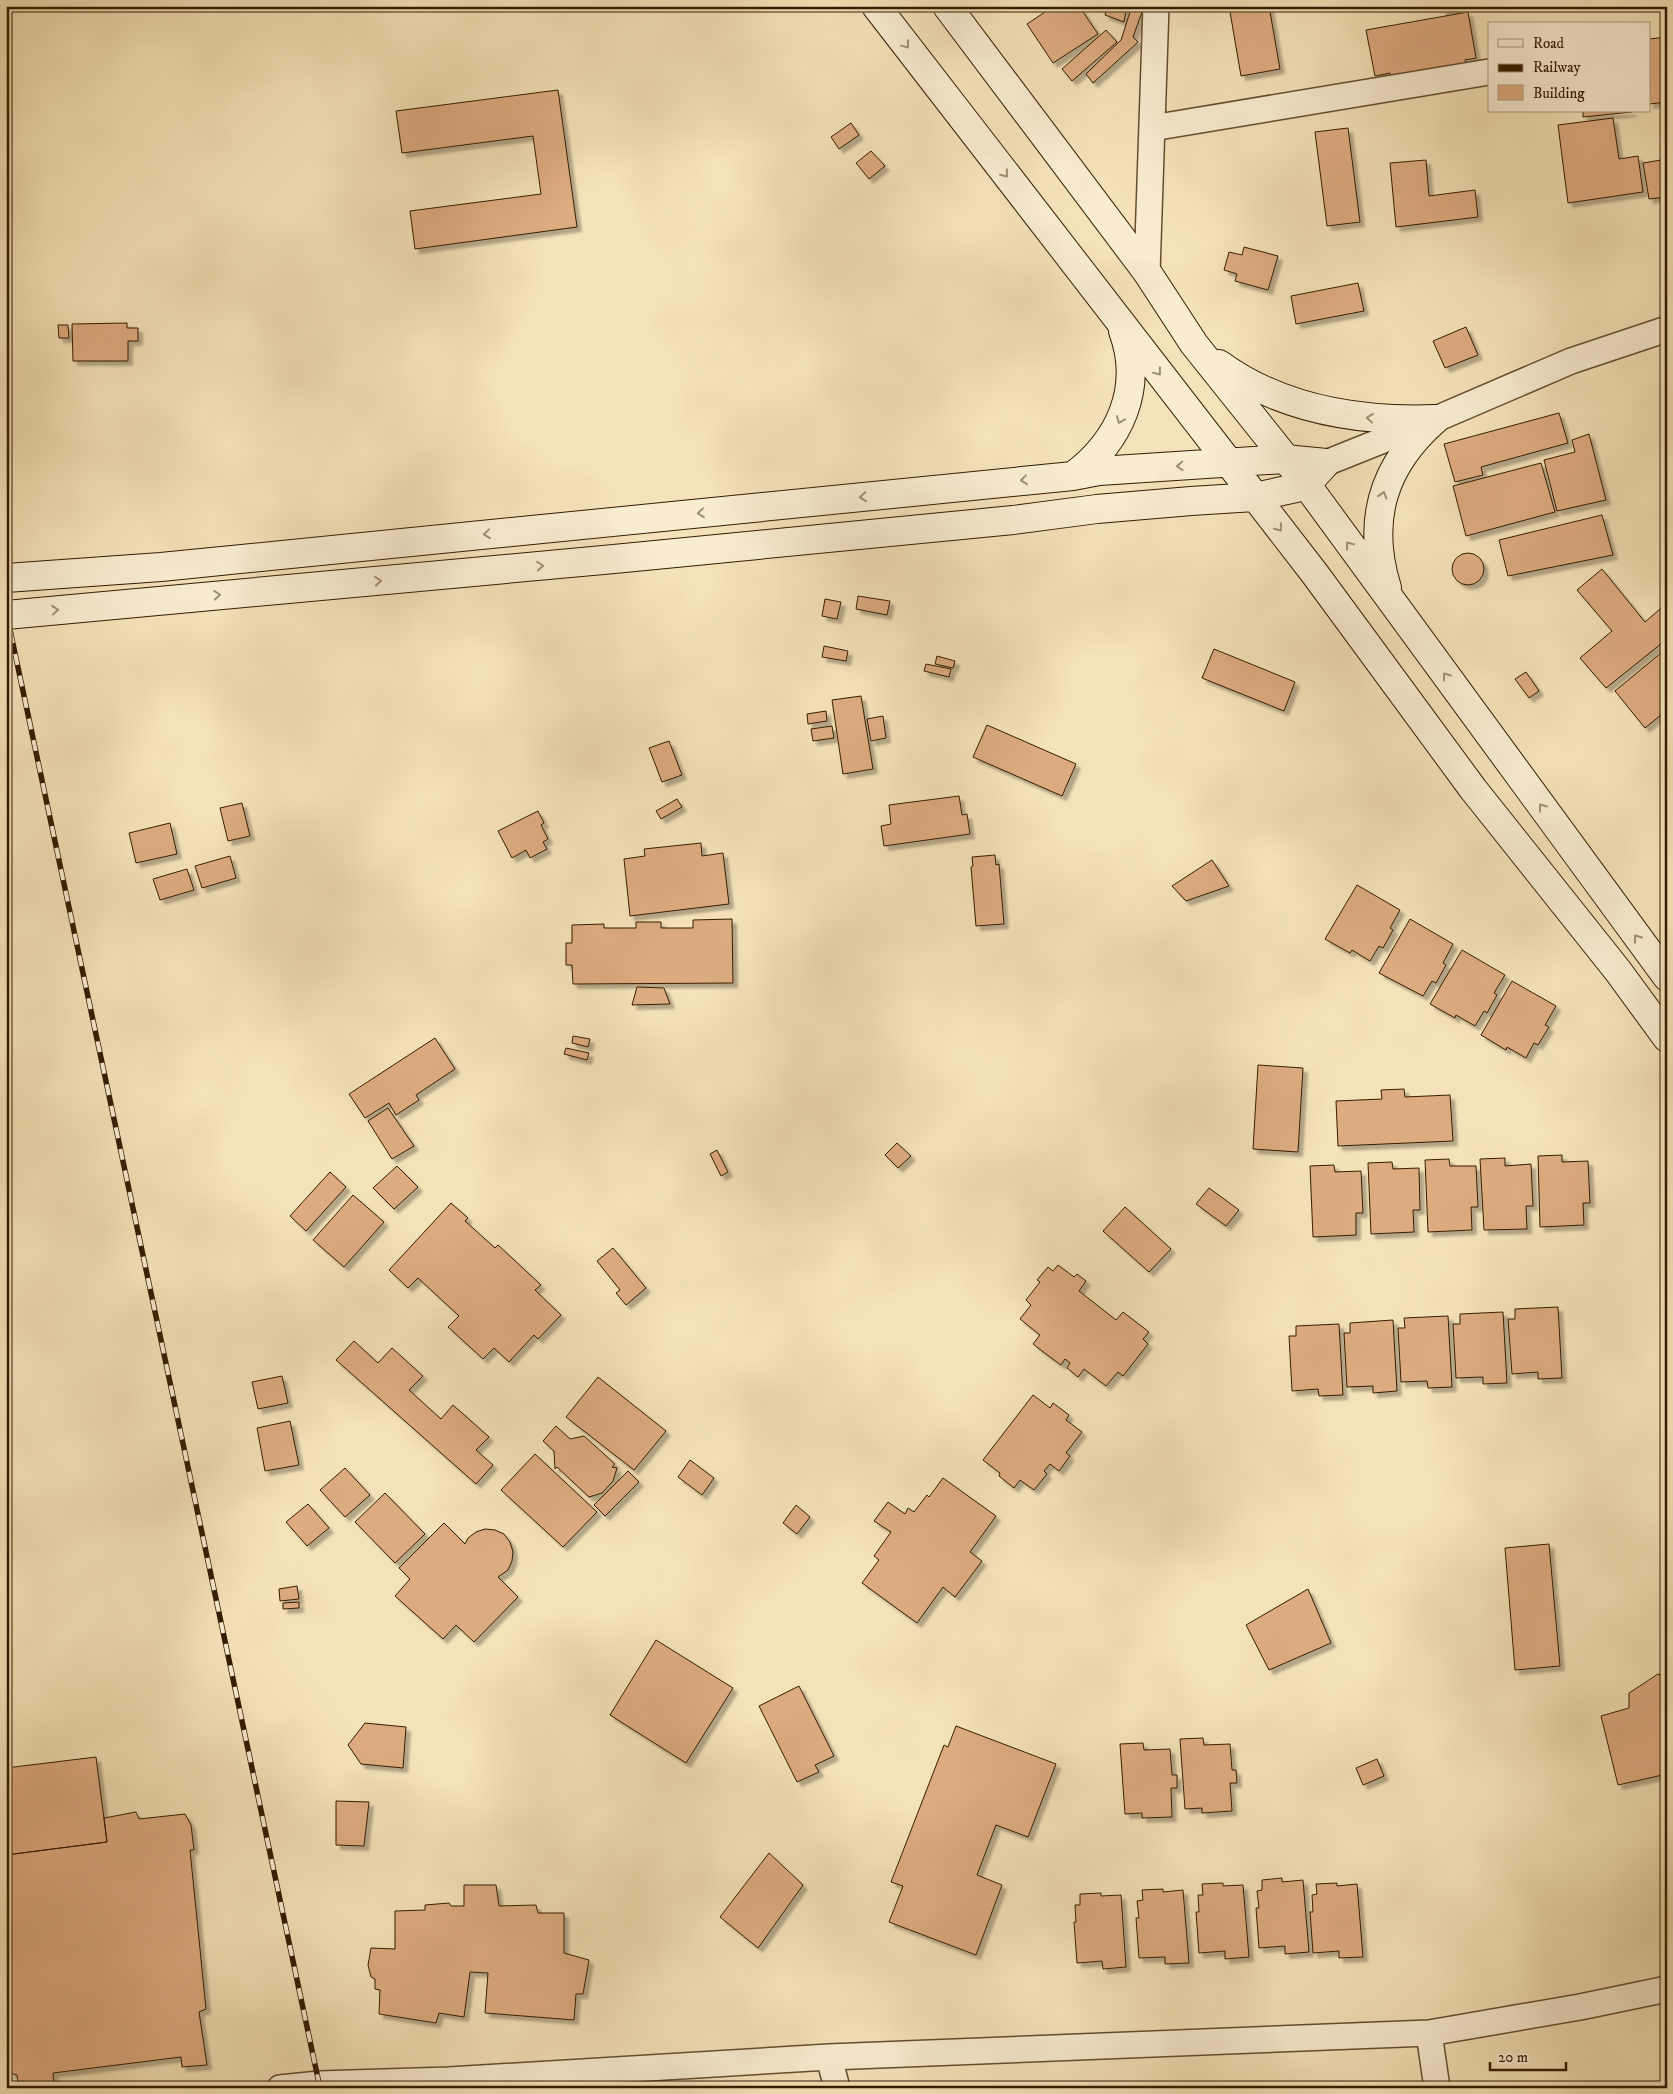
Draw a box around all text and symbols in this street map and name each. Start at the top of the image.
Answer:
legend [1488,22,1650,112]
text: Road [1533,34,1565,53]
one-way arrow [900,39,908,48]
text: Railway [1533,58,1581,77]
text: Building [1533,84,1585,103]
one-way arrow [999,168,1007,177]
one-way arrow [1152,366,1160,375]
one-way arrow [1366,413,1374,424]
one-way arrow [1116,415,1126,424]
one-way arrow [1176,461,1184,472]
one-way arrow [1020,475,1028,486]
one-way arrow [858,491,866,502]
one-way arrow [1378,492,1388,500]
one-way arrow [697,507,705,518]
one-way arrow [1273,522,1281,531]
one-way arrow [483,528,491,539]
one-way arrow [1347,542,1355,551]
one-way arrow [537,561,545,572]
one-way arrow [375,575,383,586]
one-way arrow [213,590,221,601]
one-way arrow [51,605,59,616]
one-way arrow [1443,672,1452,682]
one-way arrow [1539,803,1548,813]
one-way arrow [1635,935,1643,944]
scale bar [1490,2039,1567,2071]
text: 20 m [1498,2048,1528,2067]

